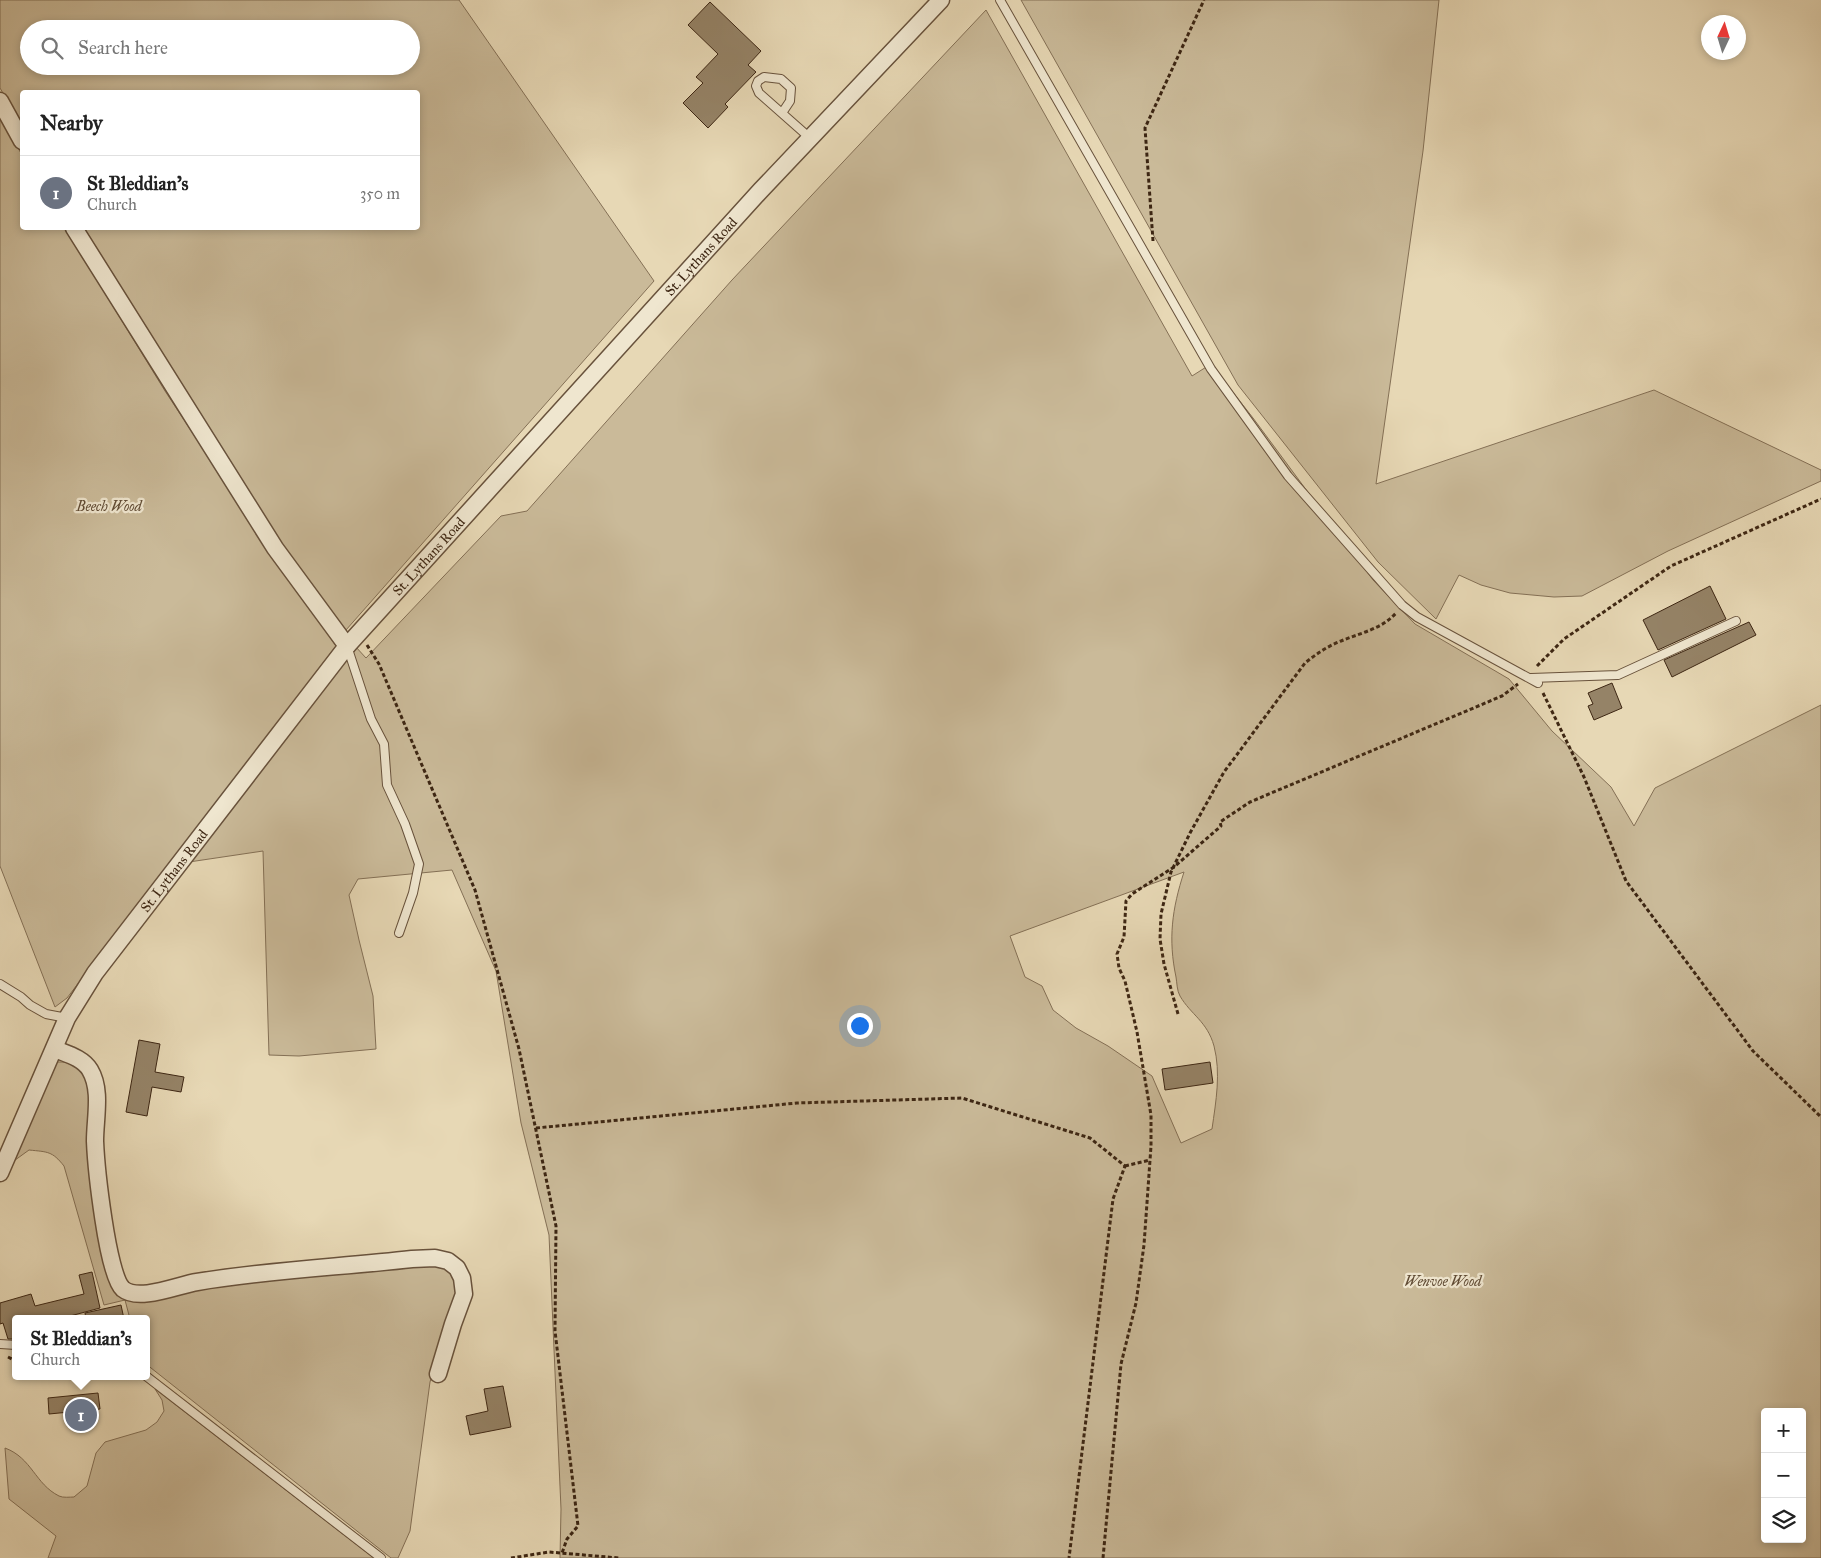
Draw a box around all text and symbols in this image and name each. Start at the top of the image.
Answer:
north arrow [1701,15,1746,60]
search box [20,20,420,75]
icon: search [38,34,66,62]
text: Search here [78,36,168,59]
text: Nearby [40,110,103,136]
text: St Bleddian’s [87,172,188,195]
text: 1 [53,184,59,203]
text: 350 m [360,184,400,203]
text: Church [87,195,137,214]
street label: St. Lythans Road [661,214,741,299]
park label: Beech Wood [75,498,143,515]
street label: St. Lythans Road [389,514,469,599]
street label: St. Lythans Road [137,826,211,916]
your location [847,1013,873,1039]
park label: Wenvoe Wood [1404,1273,1483,1290]
popup [12,1315,150,1380]
text: St Bleddian’s [30,1327,132,1350]
text: Church [30,1350,80,1369]
pin: 1 [65,1396,97,1434]
map controls [1761,1408,1806,1543]
button: + [1761,1408,1806,1453]
button: − [1761,1453,1806,1498]
button: layers [1761,1498,1806,1543]

